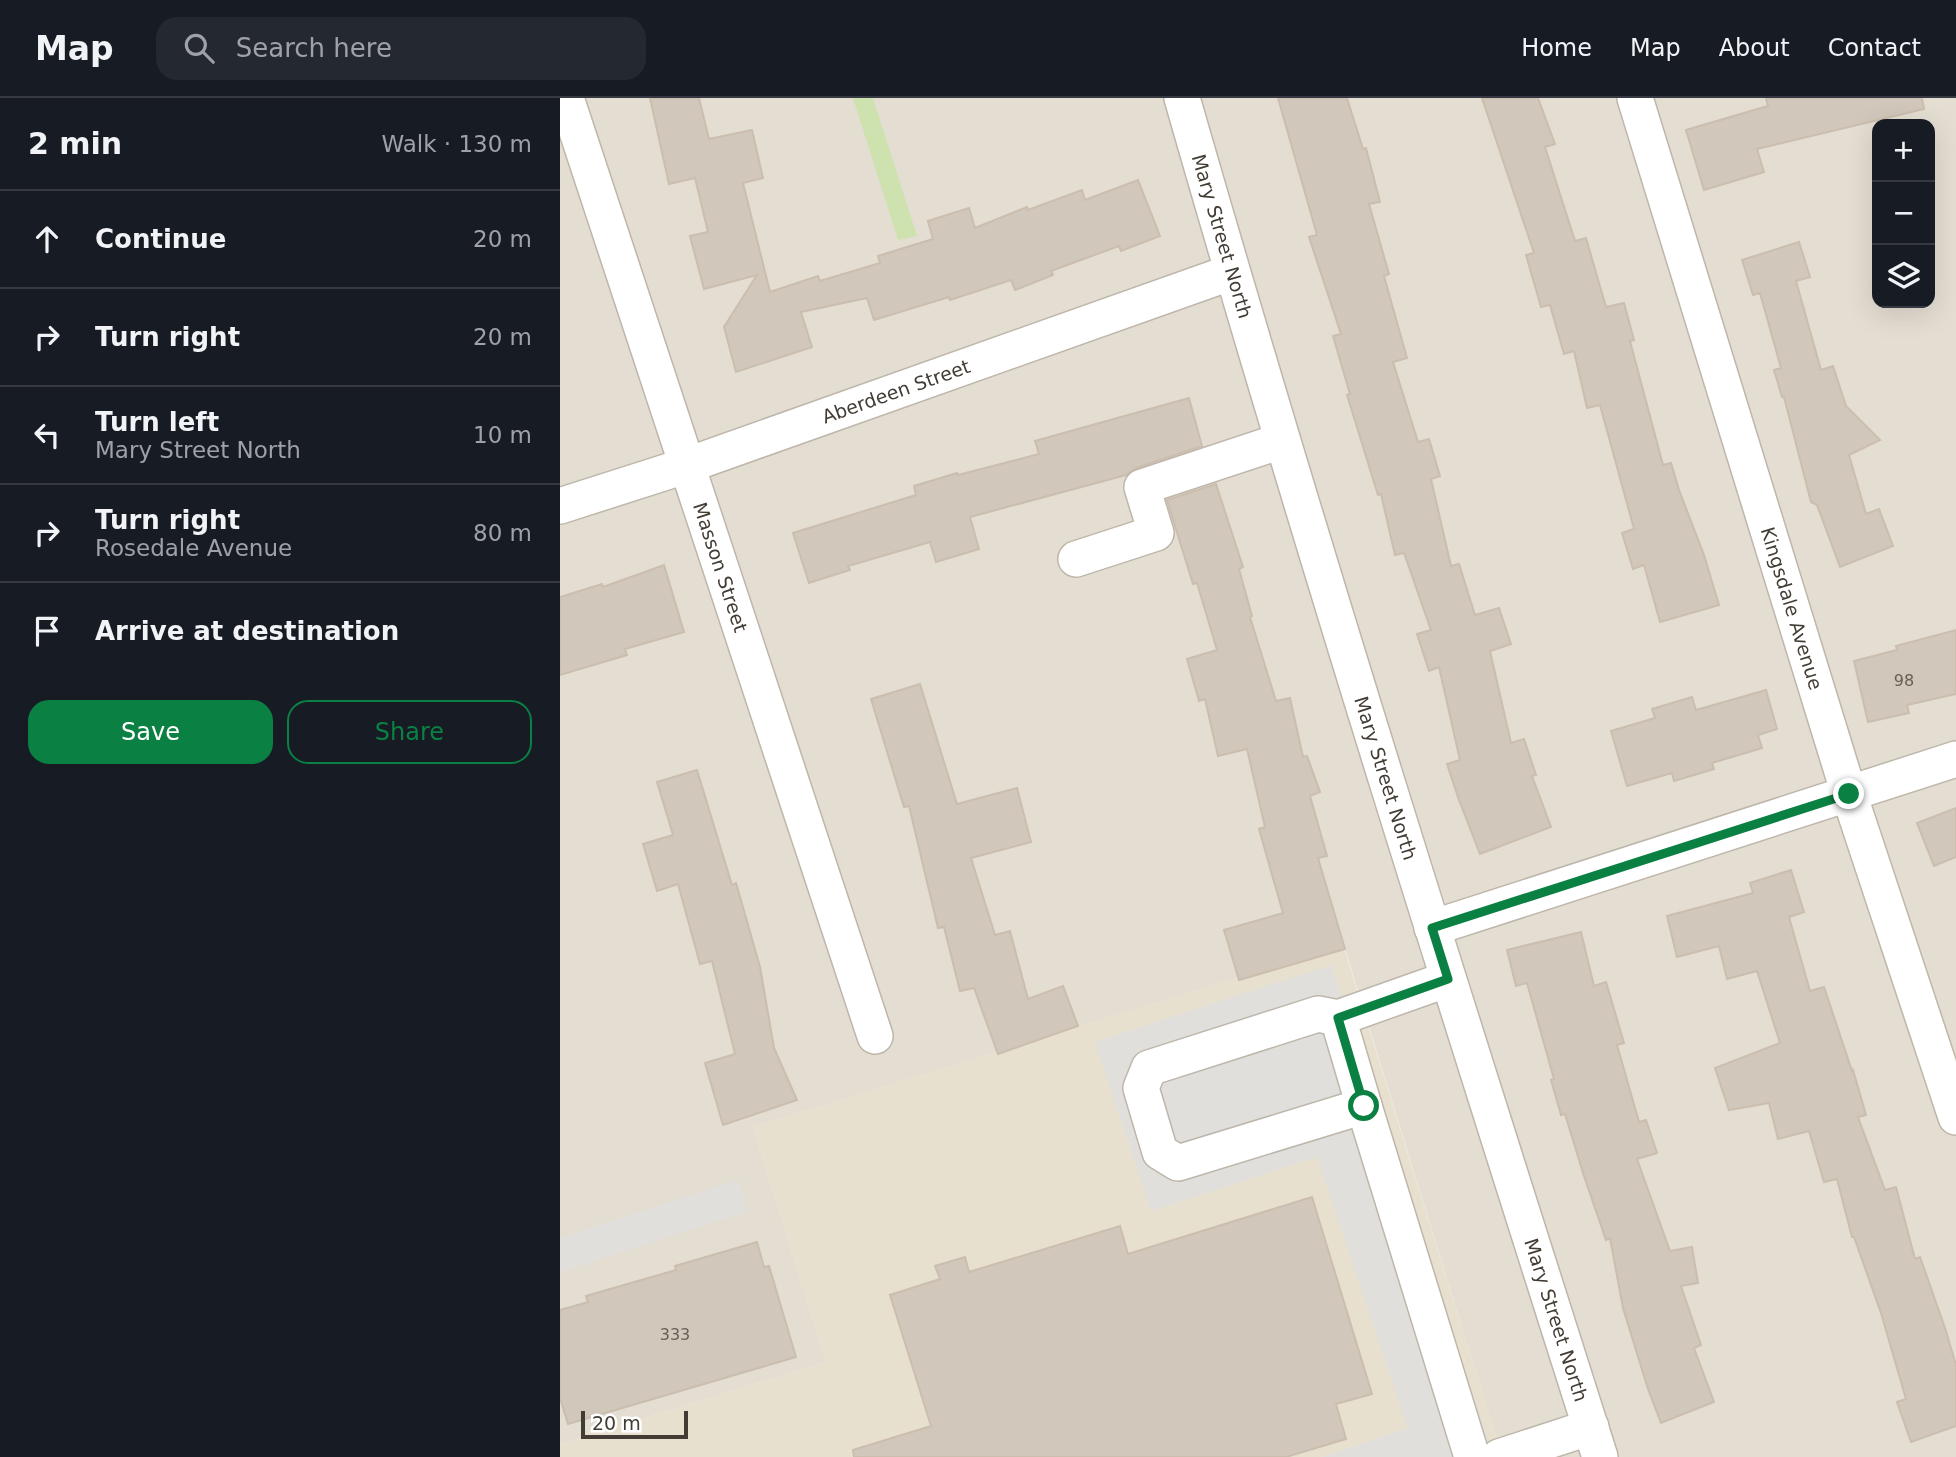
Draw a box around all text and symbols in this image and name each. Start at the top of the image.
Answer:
search box [156,17,646,80]
text: Map [35,29,114,68]
icon: search [180,29,218,67]
text: Search here [236,33,392,63]
text: Home [1521,34,1592,62]
text: Map [1630,34,1681,62]
text: About [1719,34,1790,62]
text: Contact [1828,34,1921,62]
map controls [1872,119,1935,308]
button: + [1872,119,1935,182]
text: 2 min [28,126,122,161]
text: Walk · 130 m [381,131,532,157]
street label: Mary Street North [1188,152,1257,321]
button: − [1872,182,1935,245]
icon: ahead [28,220,66,258]
text: Continue [95,224,226,254]
text: 20 m [473,226,532,252]
button: layers [1872,245,1935,308]
icon: right [28,318,66,356]
text: Turn right [95,322,240,352]
text: 20 m [473,324,532,350]
street label: Aberdeen Street [819,355,973,428]
text: Turn left [95,407,219,437]
icon: left [28,416,66,454]
text: 10 m [473,422,532,448]
text: Mary Street North [95,437,301,463]
street label: Masson Street [689,499,752,635]
text: Turn right [95,505,240,535]
icon: right [28,514,66,552]
text: 80 m [473,520,532,546]
street label: Kingsdale Avenue [1757,524,1827,692]
text: Rosedale Avenue [95,535,292,561]
icon: arrive [28,612,66,650]
text: Arrive at destination [95,616,399,646]
house number: 98 [1894,671,1914,690]
street label: Mary Street North [1350,694,1422,863]
button: Save [28,700,273,764]
button: Share [287,700,532,764]
route end [1833,778,1864,809]
route start [1348,1090,1379,1121]
street label: Mary Street North [1520,1235,1593,1404]
house number: 333 [660,1325,690,1344]
scale bar [581,1408,688,1440]
text: 20 m [592,1412,641,1434]

